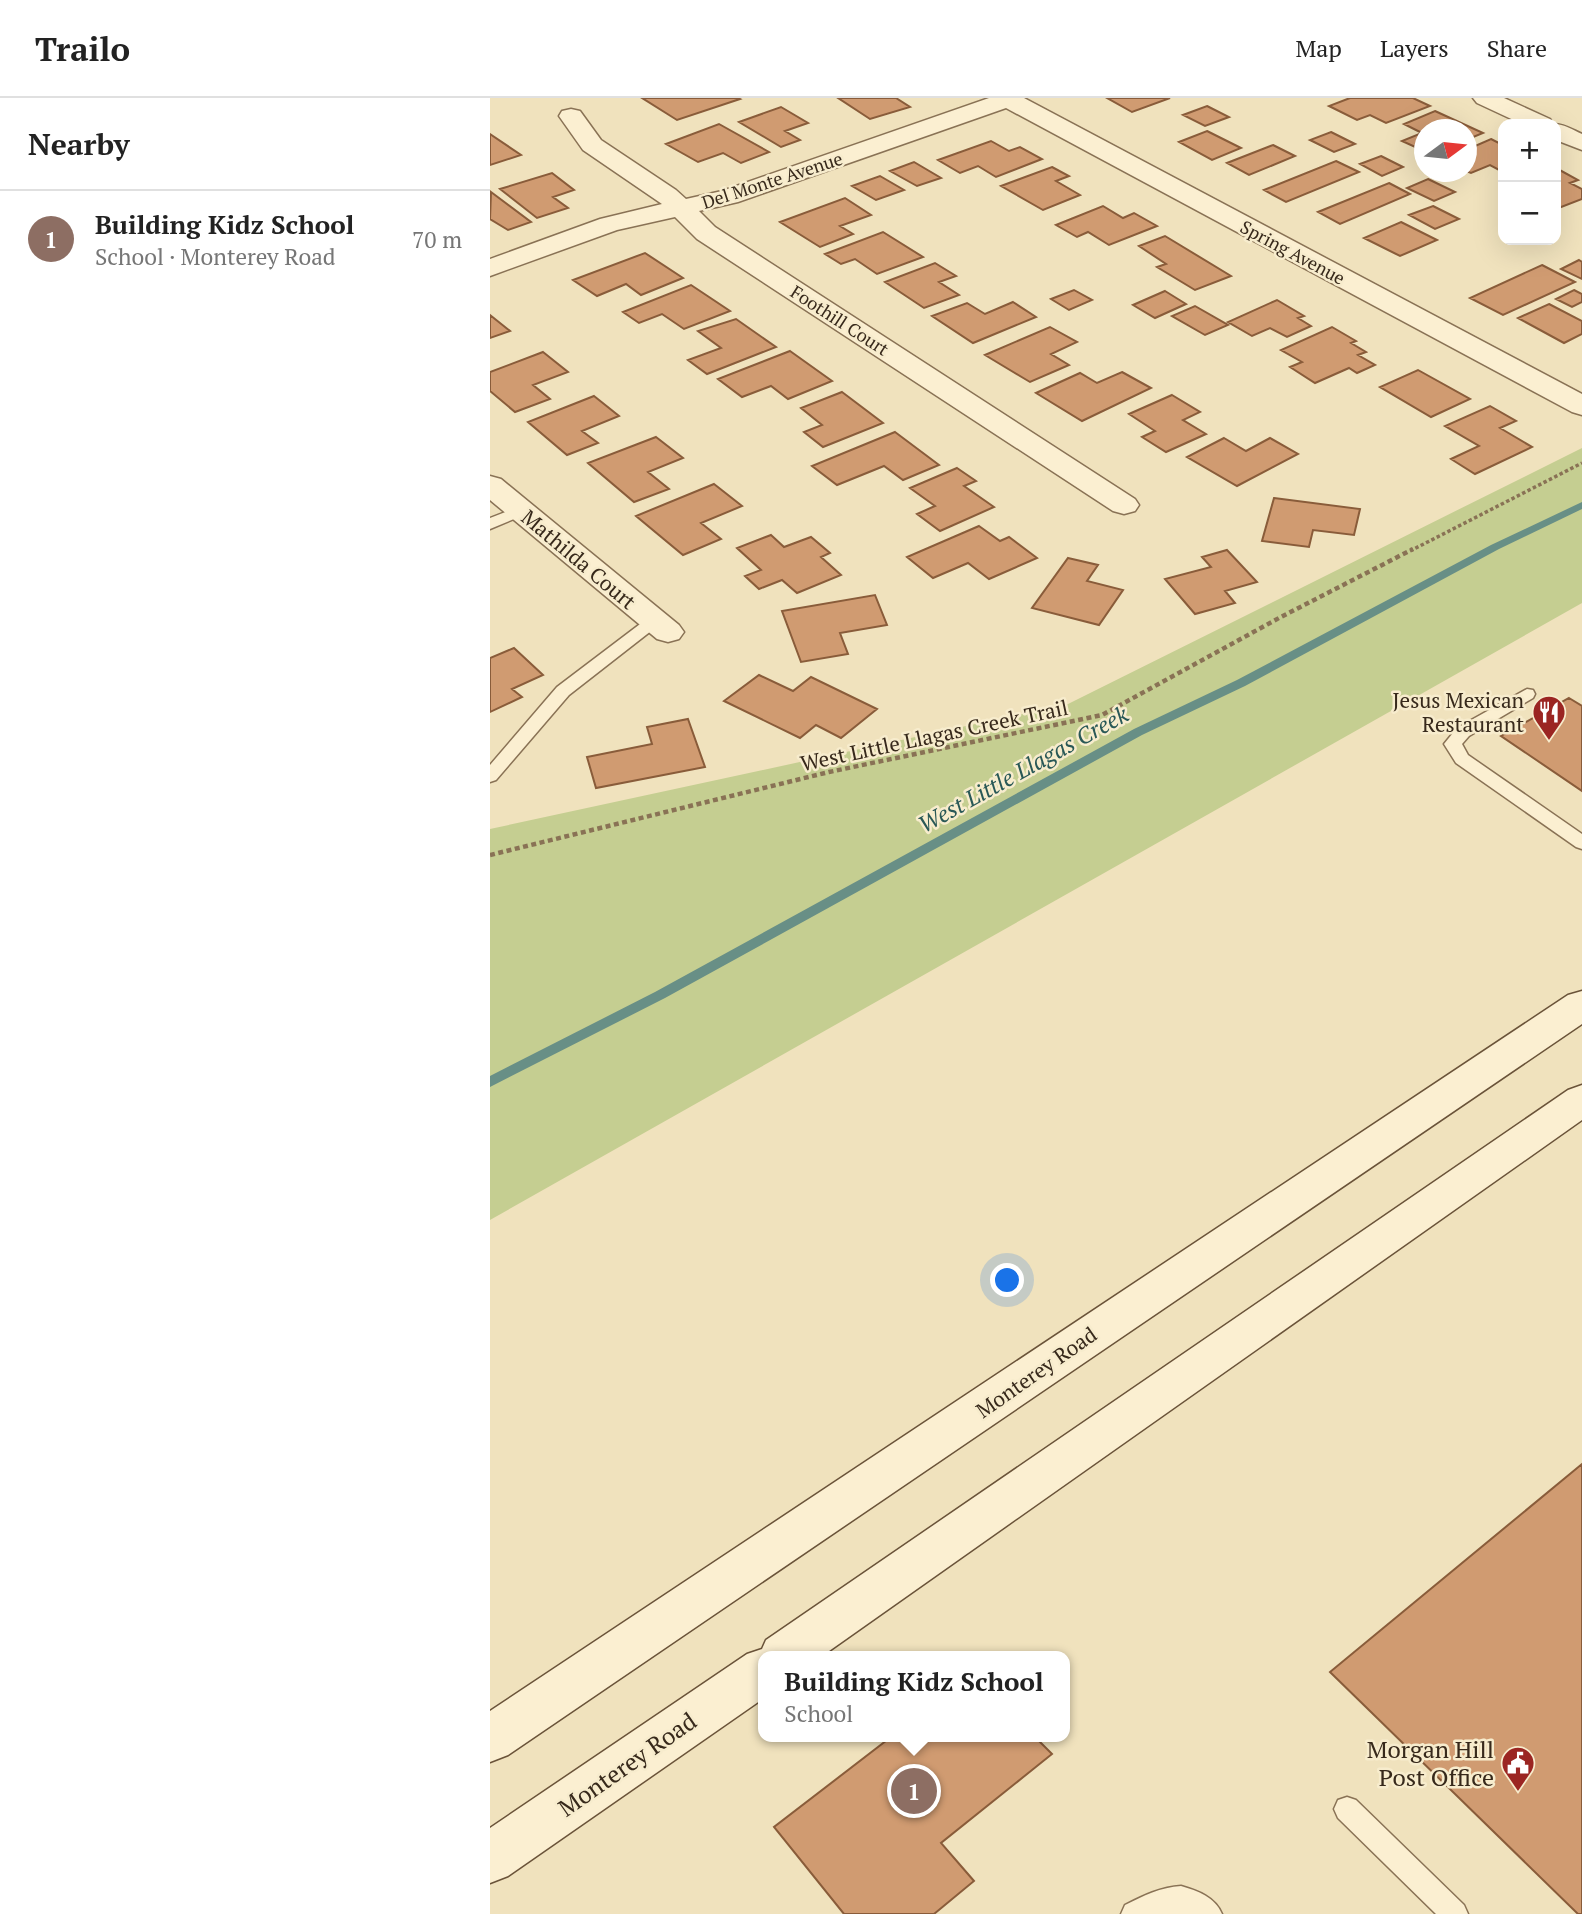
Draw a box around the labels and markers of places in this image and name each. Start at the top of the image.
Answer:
place label: Jesus Mexican Restaurant [1392,686,1525,738]
restaurant icon: Jesus Mexican Restaurant [1530,693,1568,742]
place label: Morgan Hill Post Office [1367,1733,1494,1793]
public building icon: Morgan Hill Post Office [1499,1744,1537,1793]
pin: 1 [891,1765,937,1817]

